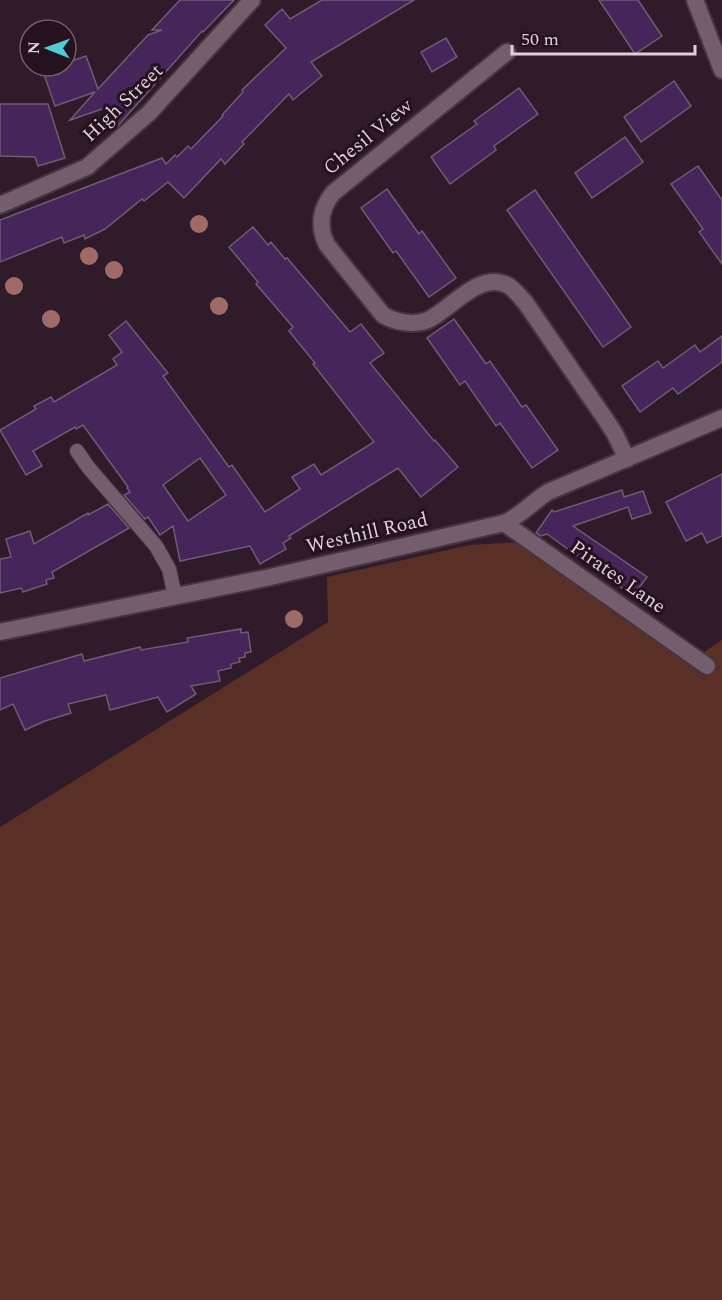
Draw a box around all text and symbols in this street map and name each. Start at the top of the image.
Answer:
north arrow [18,18,78,78]
scale bar [512,18,695,56]
text: 50 m [521,26,559,53]
text: N [22,41,46,54]
street label: High Street [76,57,170,149]
street label: Chesil View [317,91,420,182]
street label: Westhill Road [303,504,431,562]
street label: Pirates Lane [564,533,672,621]

